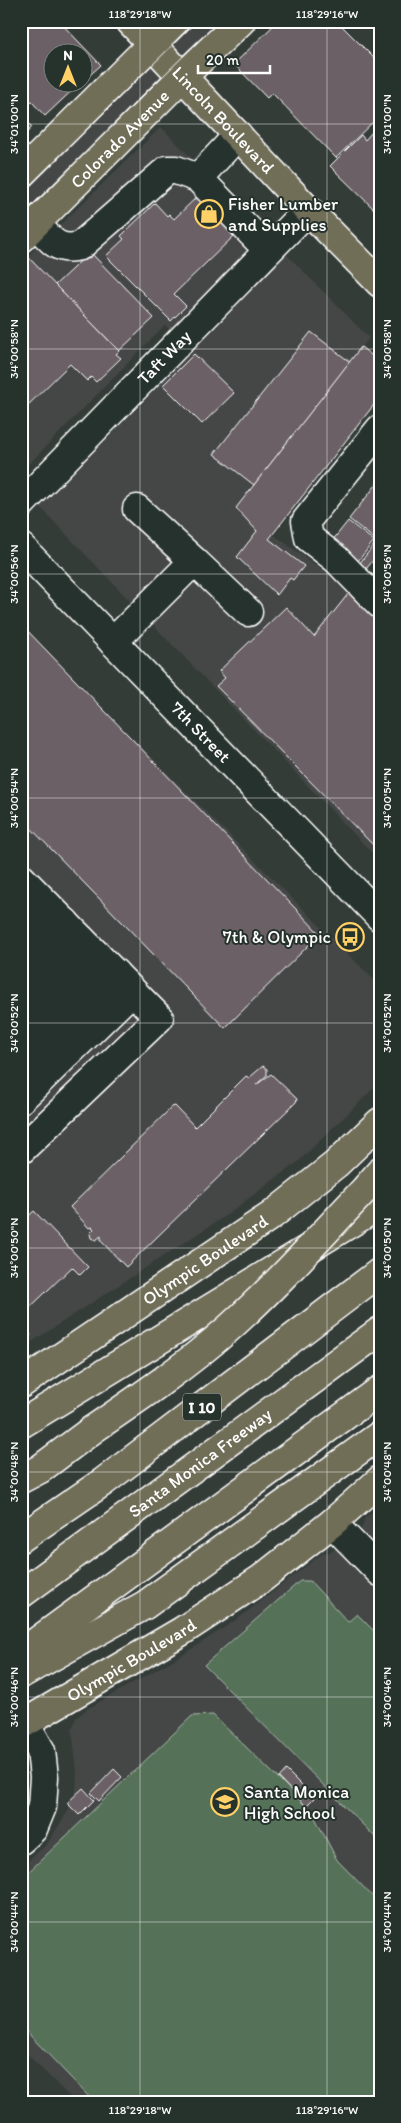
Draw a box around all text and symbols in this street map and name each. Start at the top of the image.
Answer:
text: 118°29'18"W [109,7,171,21]
text: 118°29'16"W [296,7,358,21]
north arrow [42,42,92,92]
scale bar [198,42,271,74]
text: N [63,47,73,64]
text: 20 m [206,51,240,69]
street label: Lincoln Boulevard [167,62,279,179]
street label: Colorado Avenue [66,85,174,193]
text: 34°01'00"N [7,94,21,154]
text: 34°01'00"N [380,94,394,154]
place label: Fisher Lumber and Supplies [228,193,339,236]
shop icon: Fisher Lumber and Supplies [194,199,224,229]
text: 34°00'58"N [7,319,21,379]
text: 34°00'58"N [380,319,394,379]
street label: Taft Way [133,325,196,389]
text: 34°00'56"N [7,544,21,604]
text: 34°00'56"N [380,544,394,604]
street label: 7th Street [166,697,236,768]
text: 34°00'54"N [7,768,21,828]
text: 34°00'54"N [380,768,394,828]
bus stop icon: 7th & Olympic [335,922,365,952]
place label: 7th & Olympic [223,926,331,948]
text: 34°00'52"N [7,993,21,1053]
text: 34°00'52"N [380,993,394,1053]
street label: Olympic Boulevard [138,1210,272,1310]
text: 34°00'50"N [7,1218,21,1278]
text: 34°00'50"N [380,1218,394,1278]
road number: I 10 [183,1394,221,1420]
street label: Santa Monica Freeway [124,1403,276,1523]
text: 34°00'48"N [7,1442,21,1502]
text: 34°00'48"N [380,1442,394,1502]
street label: Olympic Boulevard [63,1614,201,1707]
text: 34°00'46"N [7,1667,21,1727]
text: 34°00'46"N [380,1667,394,1727]
place label: Santa Monica High School [244,1781,349,1824]
school or university icon: Santa Monica High School [210,1787,240,1817]
text: 34°00'44"N [7,1891,21,1953]
text: 34°00'44"N [380,1891,394,1953]
text: 118°29'18"W [109,2103,171,2117]
text: 118°29'16"W [296,2103,358,2117]

